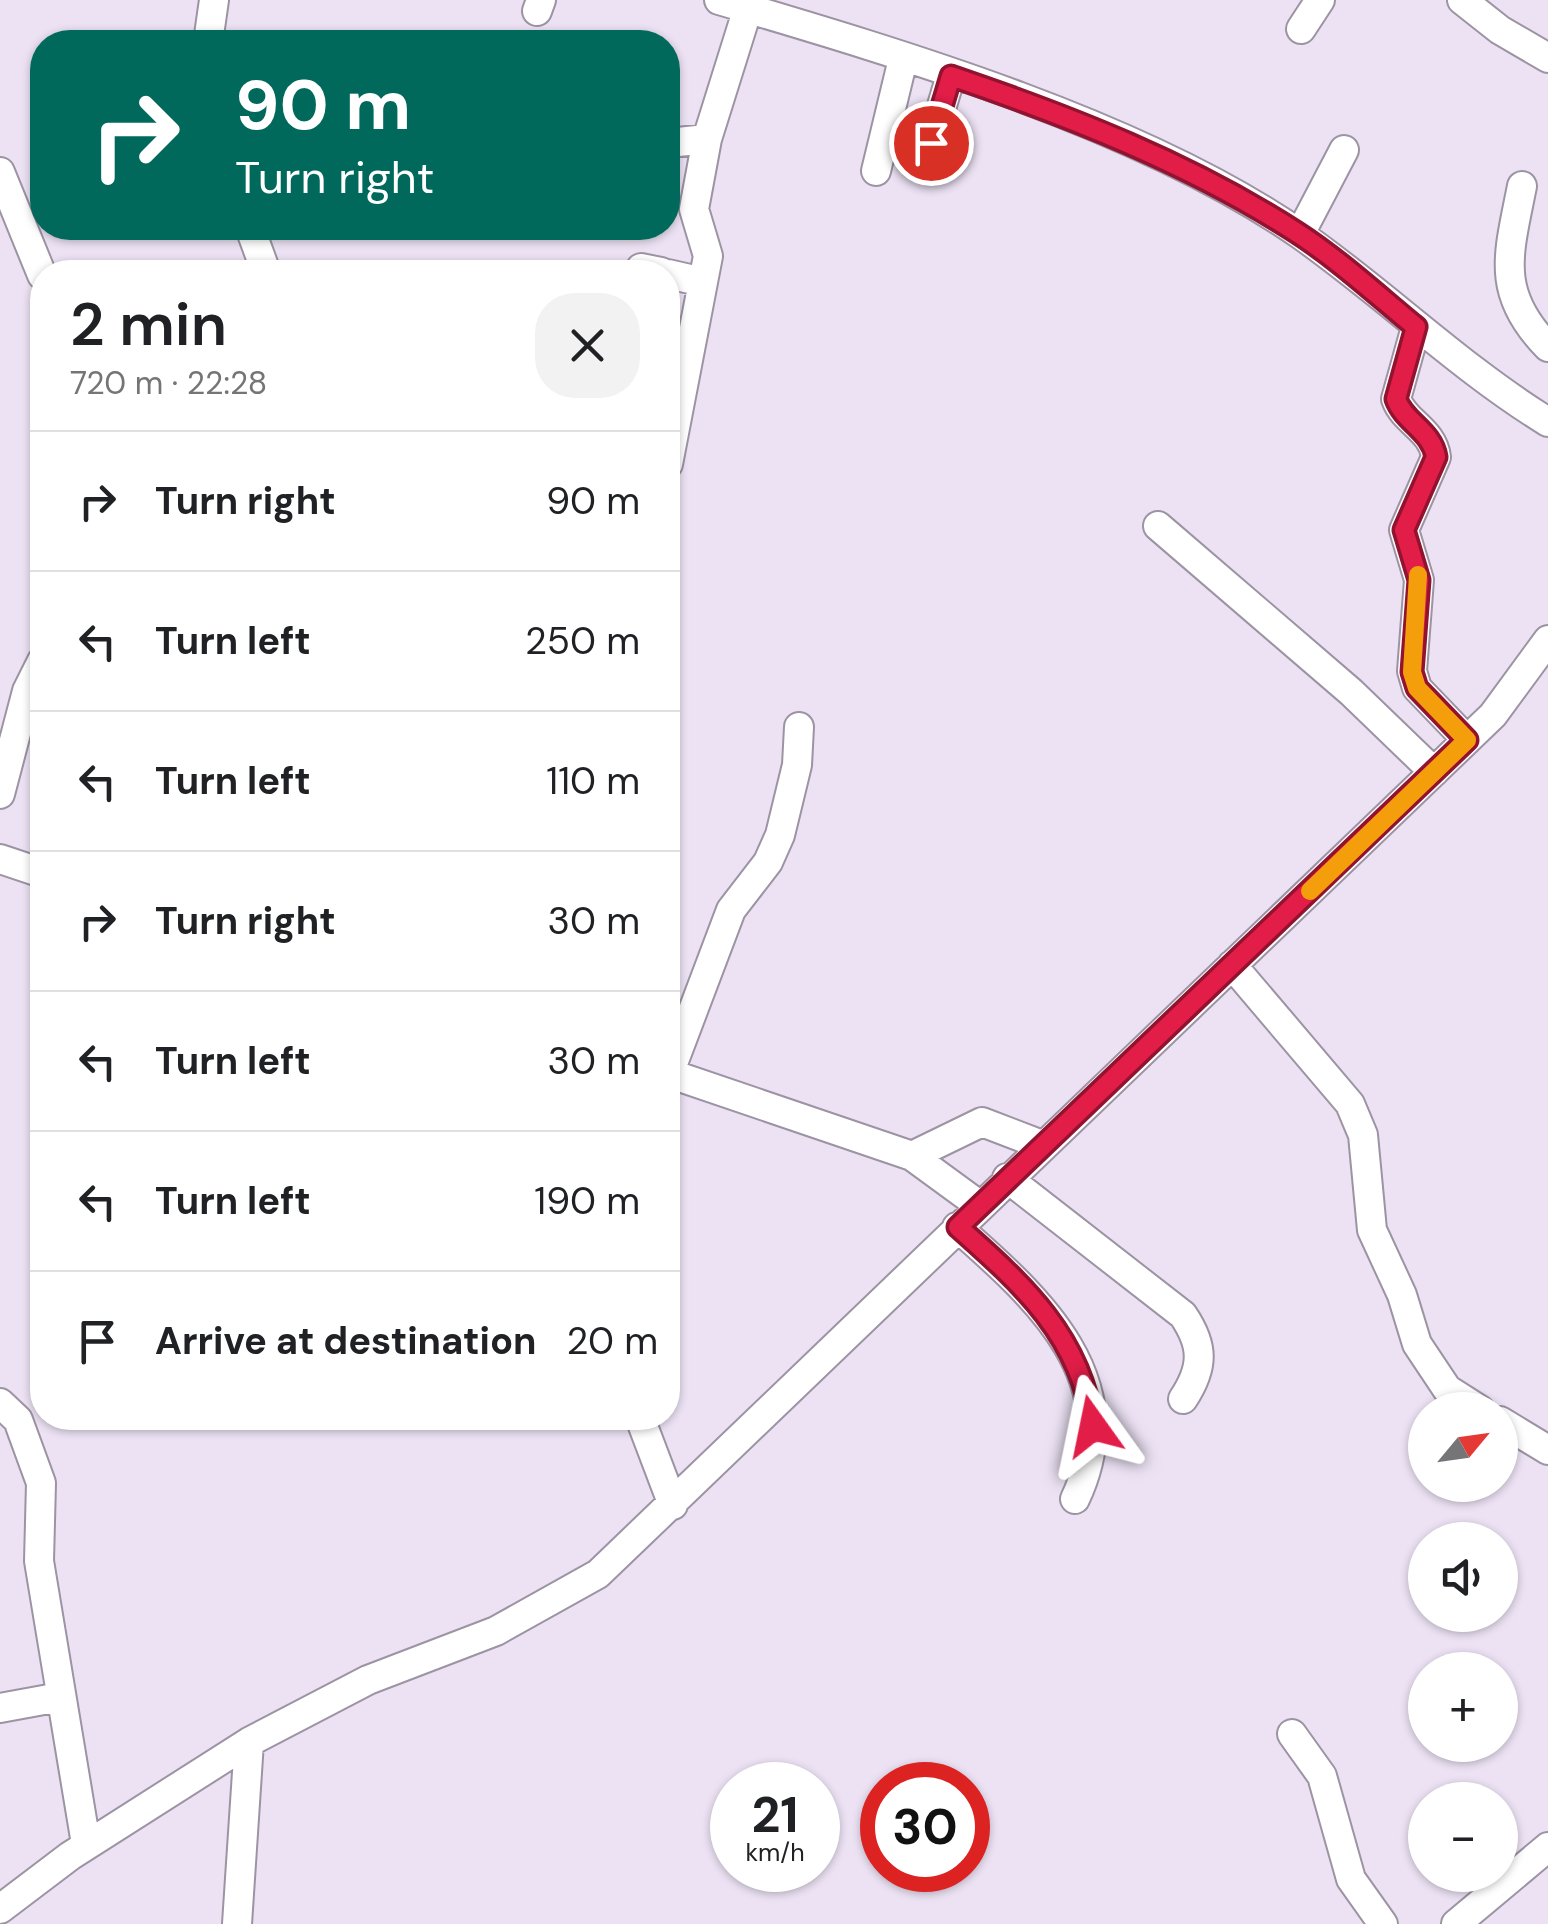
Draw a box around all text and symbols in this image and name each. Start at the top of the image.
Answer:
text: 90 m [235,60,411,151]
icon: right [70,70,200,200]
pin [889,101,974,186]
icon: arrive [904,116,959,171]
text: Turn right [235,148,434,207]
text: 2 min [70,285,227,364]
button: close [535,293,640,398]
text: 720 m · 22:28 [70,362,267,404]
icon: right [70,474,125,529]
text: Turn right [155,476,336,526]
text: 90 m [546,476,640,526]
icon: left [70,614,125,669]
text: Turn left [155,616,311,666]
text: 250 m [525,616,640,666]
icon: left [70,754,125,809]
text: Turn left [155,756,311,806]
text: 110 m [546,756,640,806]
icon: right [70,894,125,949]
text: Turn right [155,896,336,946]
text: 30 m [548,896,640,946]
icon: left [70,1034,125,1089]
text: Turn left [155,1036,311,1086]
text: 30 m [548,1036,640,1086]
icon: left [70,1174,125,1229]
text: Turn left [155,1176,311,1226]
text: 190 m [534,1176,640,1226]
icon: arrive [70,1314,125,1369]
text: Arrive at destination [155,1316,537,1366]
text: 20 m [567,1316,658,1366]
position arrow [1041,1374,1145,1478]
north arrow [1408,1392,1518,1502]
map controls [1408,1392,1518,1892]
button: sound [1408,1522,1518,1632]
button: + [1408,1652,1518,1762]
speed limit sign: 30 [860,1762,990,1892]
text: 21 [751,1782,799,1848]
button: − [1408,1782,1518,1892]
text: km/h [745,1836,805,1869]

